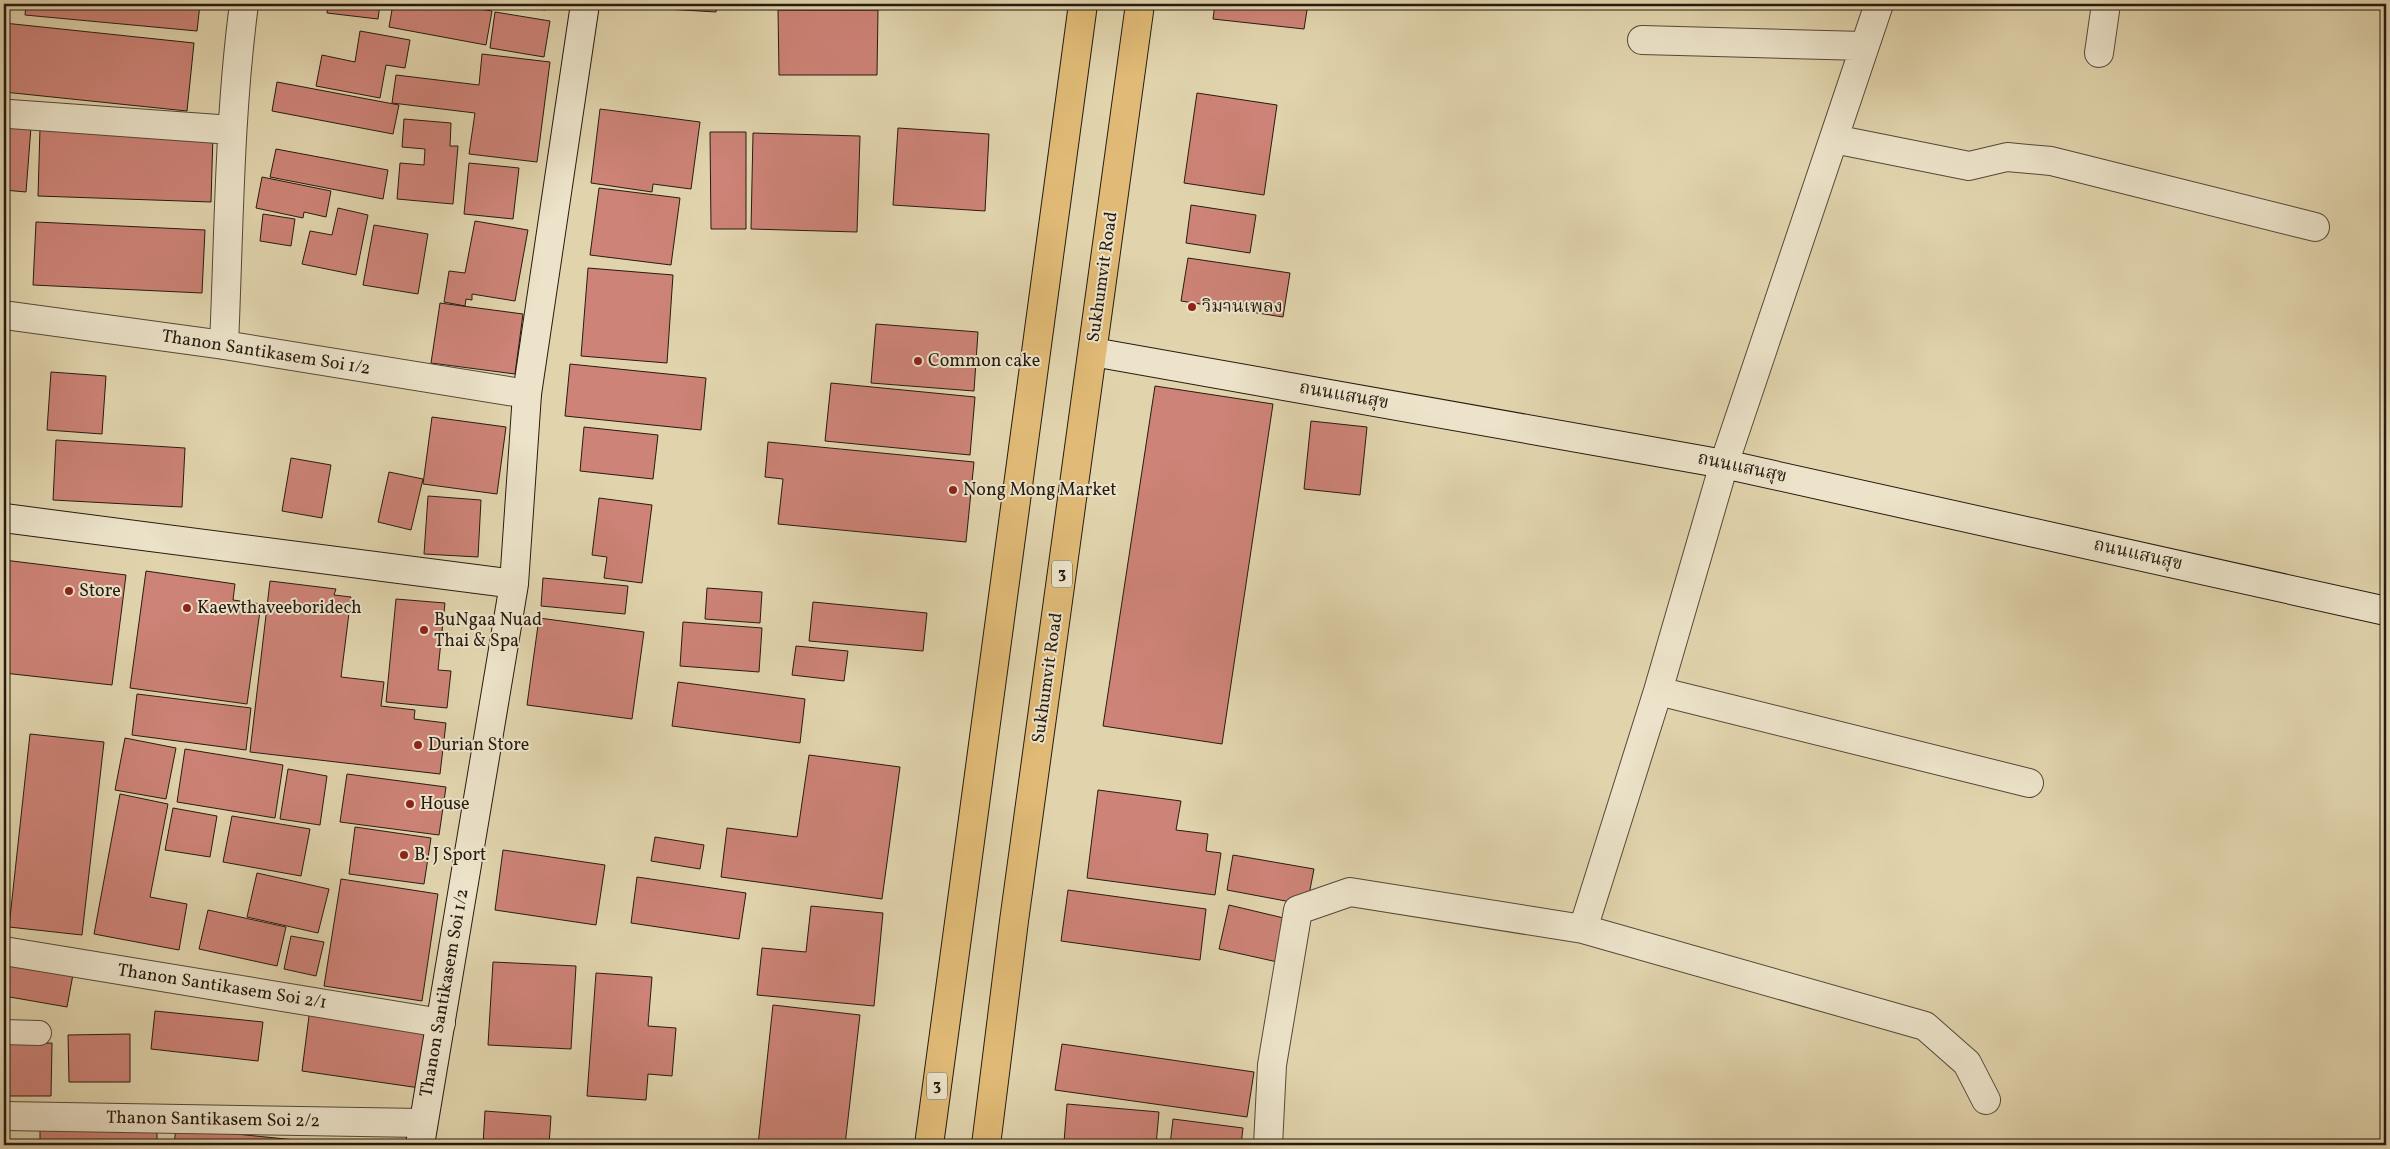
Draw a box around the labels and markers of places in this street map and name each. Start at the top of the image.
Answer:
place label: วิมานเพลง [1202,295,1283,320]
marker: วิมานเพลง [1186,301,1198,313]
place label: Common cake [928,349,1040,374]
marker: Common cake [912,355,924,367]
place label: Nong Mong Market [963,478,1117,503]
marker: Nong Mong Market [947,484,959,496]
place label: Store [79,579,121,604]
marker: Store [63,585,75,597]
place label: Kaewthaveeboridech [197,596,362,621]
marker: Kaewthaveeboridech [181,602,193,614]
place label: BuNgaa Nuad Thai & Spa [434,608,542,654]
marker: BuNgaa Nuad Thai & Spa [418,624,430,636]
place label: Durian Store [428,733,529,758]
marker: Durian Store [412,739,424,751]
place label: House [420,792,470,817]
marker: House [404,798,416,810]
place label: B. J Sport [414,843,486,868]
marker: B. J Sport [398,849,410,861]

